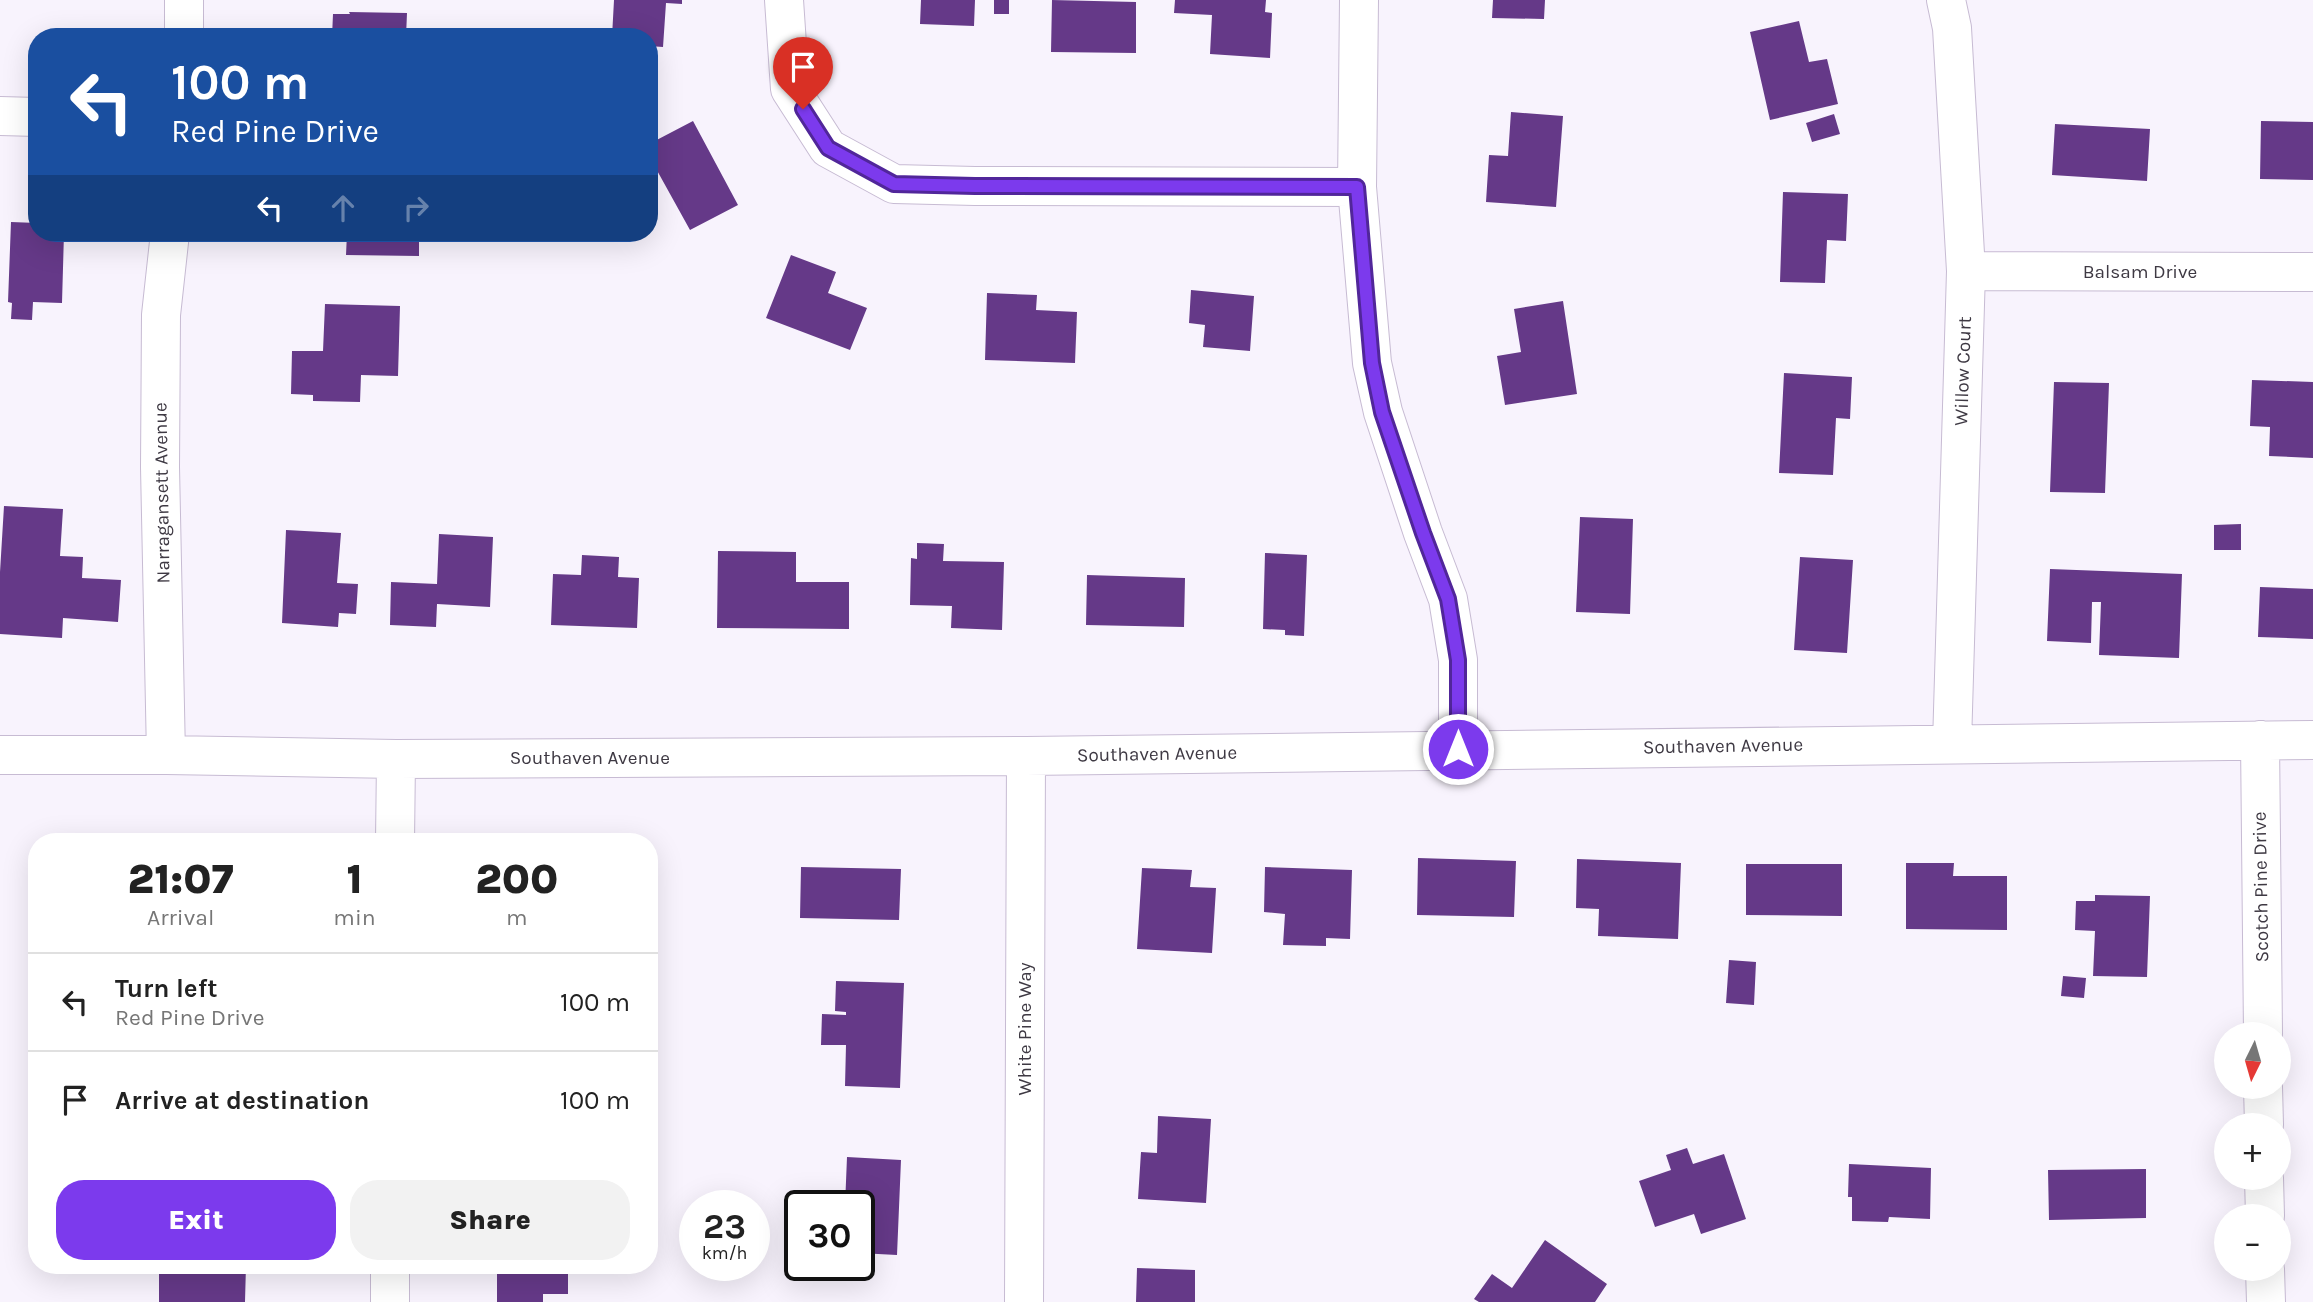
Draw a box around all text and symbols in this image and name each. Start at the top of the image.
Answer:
pin [773,37,833,109]
icon: arrive [784,48,822,86]
text: 100 m [171,54,309,111]
icon: left [56,56,147,147]
text: Red Pine Drive [171,113,379,150]
icon: left [251,189,289,227]
icon: ahead [324,189,362,227]
icon: right [397,189,435,227]
street label: Balsam Drive [2083,261,2197,283]
street label: Willow Court [1950,316,1976,426]
street label: Narragansett Avenue [149,402,175,584]
position arrow [1421,712,1495,786]
street label: Southaven Avenue [1643,734,1803,758]
street label: Southaven Avenue [1077,742,1237,766]
street label: Southaven Avenue [510,747,670,769]
street label: Scotch Pine Drive [2249,811,2273,963]
text: 21:07 [128,854,234,904]
text: 1 [346,854,363,904]
text: 200 [475,854,558,904]
text: Arrival [147,904,214,931]
text: min [333,904,376,931]
text: m [506,904,528,931]
street label: White Pine Way [1014,962,1036,1096]
text: Turn left [115,973,217,1004]
icon: left [56,983,94,1021]
text: 100 m [560,987,630,1018]
text: Red Pine Drive [115,1004,264,1031]
north arrow [2214,1022,2291,1099]
map controls [2214,1022,2291,1281]
icon: arrive [56,1081,94,1119]
text: Arrive at destination [115,1085,369,1116]
text: 100 m [560,1085,630,1116]
button: + [2214,1113,2291,1190]
button: Exit [56,1180,336,1260]
button: Share [350,1180,630,1260]
speed limit sign: 30 [784,1190,875,1281]
button: − [2214,1204,2291,1281]
text: 23 [703,1206,746,1247]
text: km/h [702,1242,747,1264]

